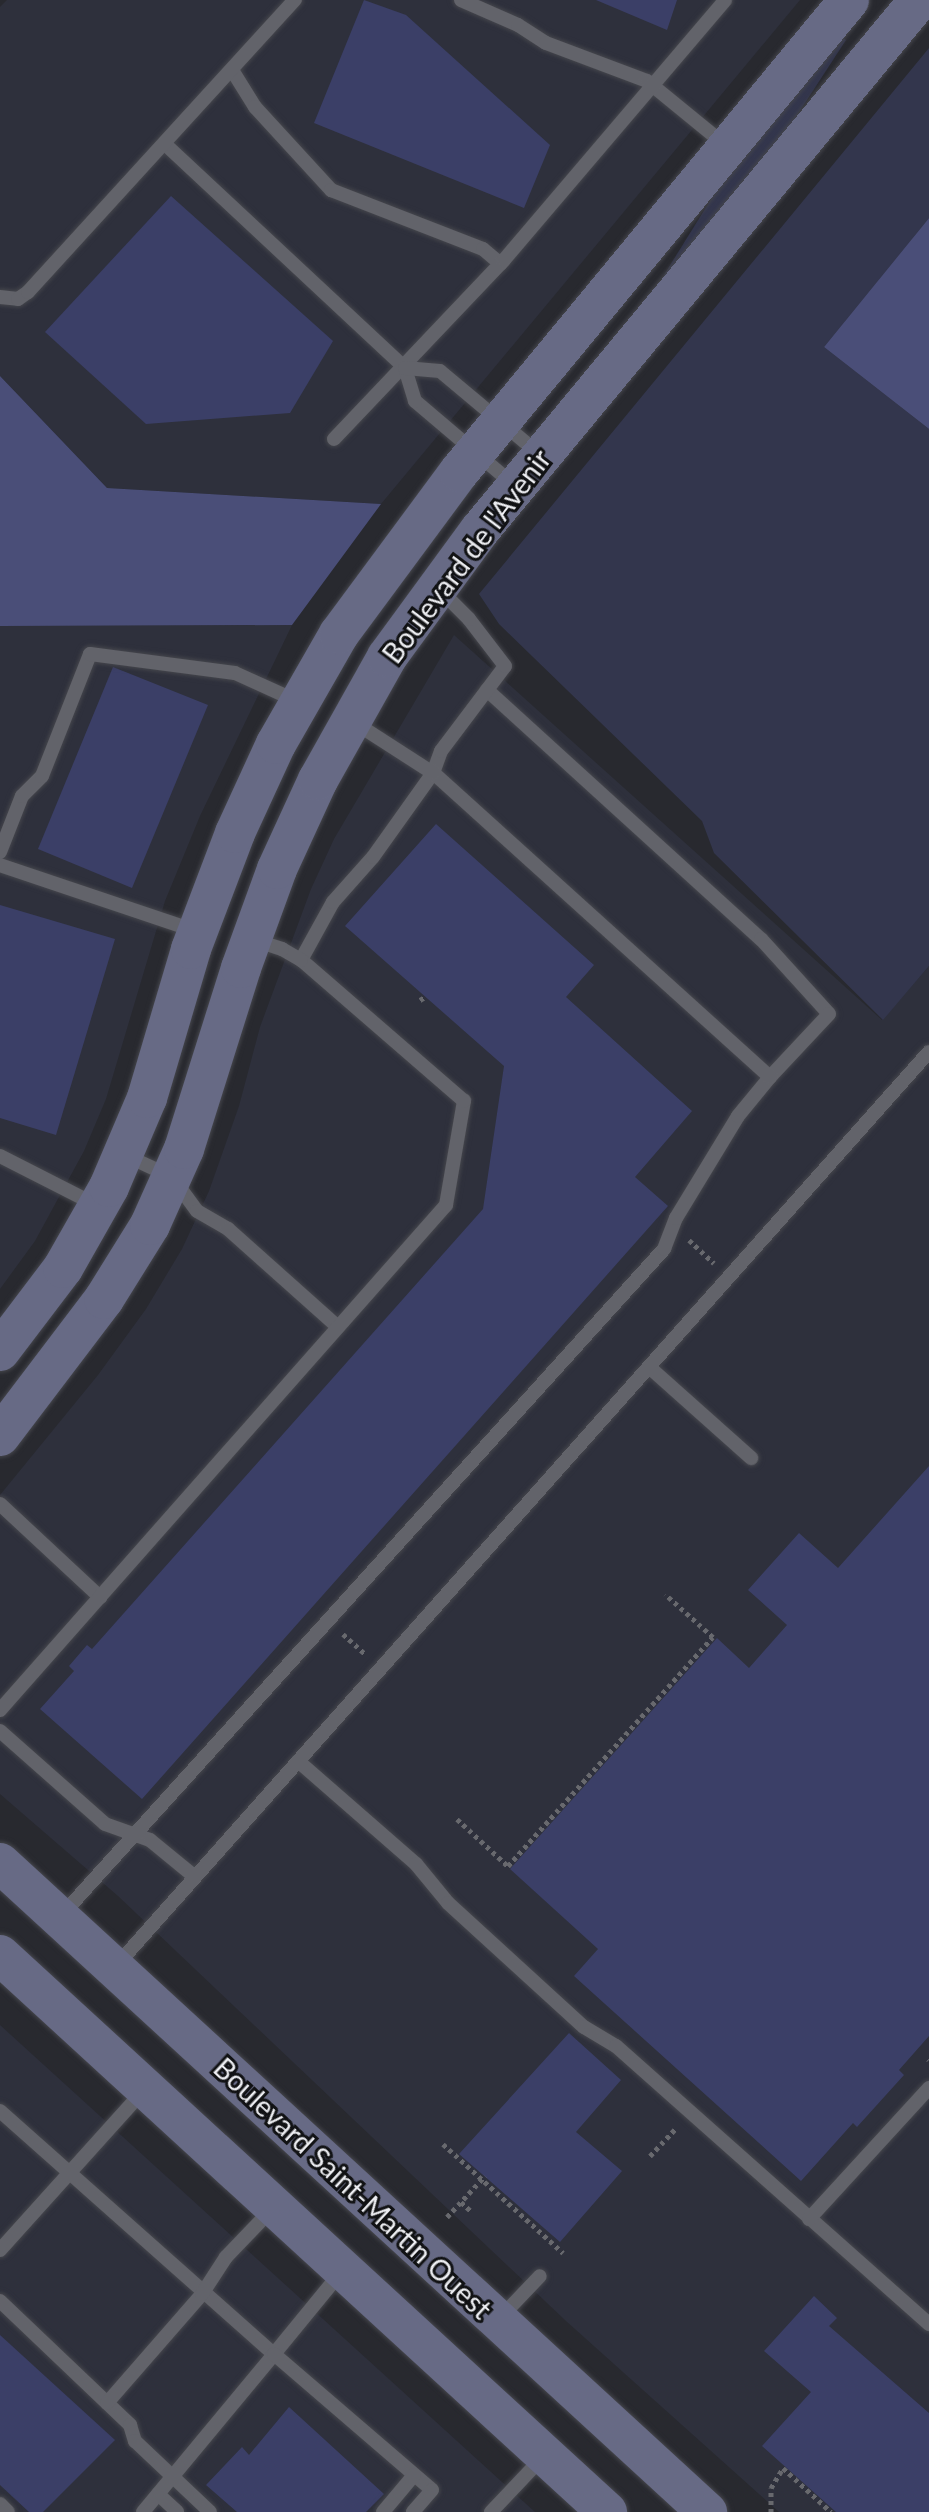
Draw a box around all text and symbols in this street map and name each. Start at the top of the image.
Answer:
street label: Boulevard de l'Avenir [375,443,557,669]
street label: Boulevard Saint-Martin Ouest [207,2051,499,2325]

